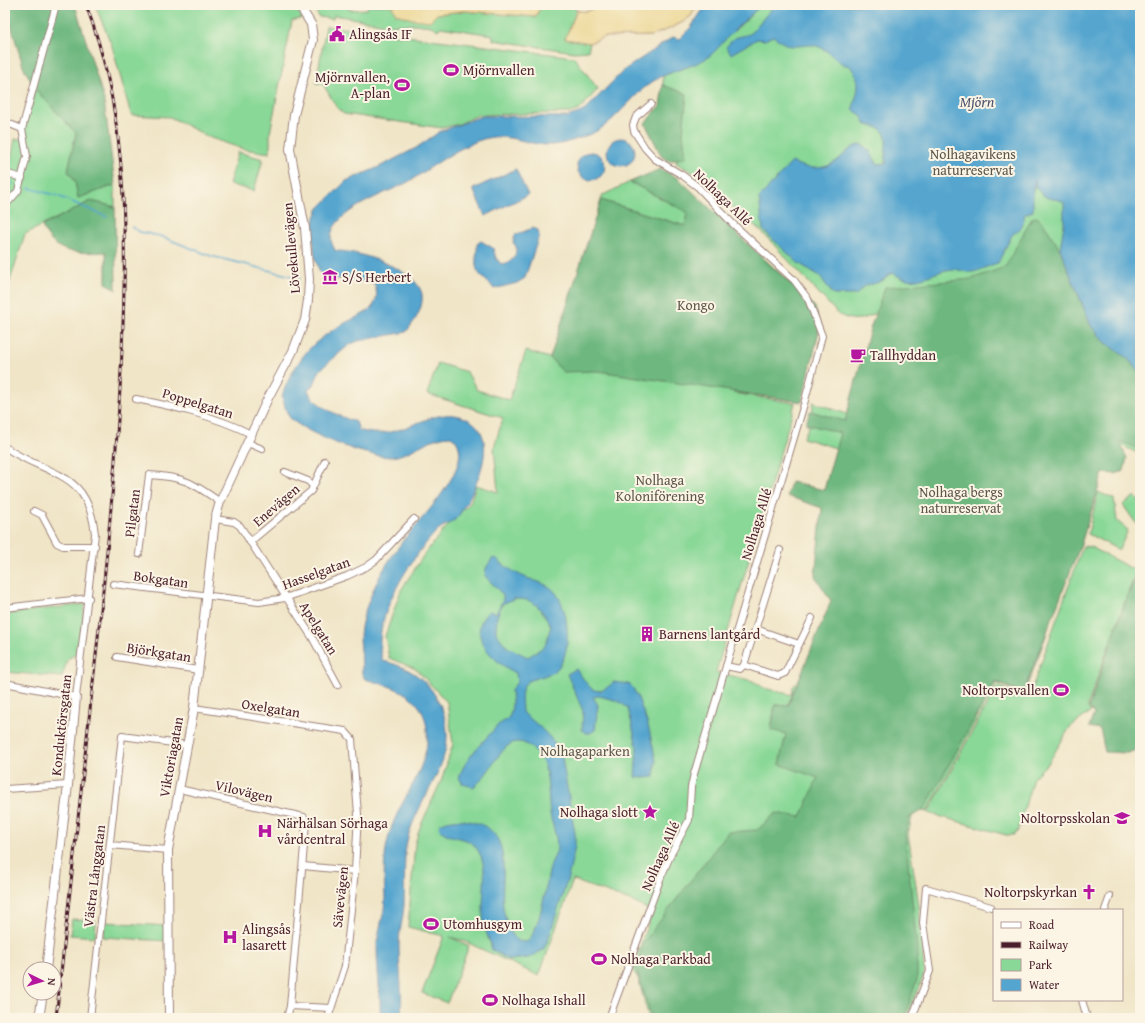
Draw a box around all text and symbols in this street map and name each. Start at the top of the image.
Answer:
place label: Alingsås IF [349,24,412,44]
public building icon: Alingsås IF [328,25,346,43]
place label: Mjörnvallen [463,60,535,80]
sports icon: Mjörnvallen [442,61,460,79]
place label: Mjörnvallen, A-plan [315,67,390,103]
sports icon: Mjörnvallen, A-plan [393,76,411,94]
water label: Mjörn [960,91,995,112]
park label: Nolhagavikens naturreservat [930,144,1016,180]
street label: Nolhaga Allé [689,164,757,230]
street label: Lövekullevägen [277,202,305,294]
place label: S/S Herbert [342,267,412,287]
museum icon: S/S Herbert [321,268,339,286]
park label: Kongo [677,295,715,315]
place label: Tallhyddan [870,345,936,365]
cafe icon: Tallhyddan [849,346,867,364]
street label: Poppelgatan [160,383,236,423]
park label: Nolhaga Koloniförening [616,470,704,506]
street label: Enevägen [248,479,304,531]
park label: Nolhaga bergs naturreservat [919,482,1003,518]
street label: Nolhaga Allé [736,485,777,562]
street label: Pilgatan [119,488,145,538]
street label: Hasselgatan [279,551,353,594]
street label: Bokgatan [132,565,190,593]
street label: Apelgatan [295,597,343,659]
place label: Barnens lantgård [659,624,761,644]
building icon: Barnens lantgård [638,625,656,643]
street label: Björkgatan [125,637,193,667]
street label: Konduktörsgatan [46,673,76,777]
place label: Noltorpsvallen [962,680,1049,700]
sports icon: Noltorpsvallen [1052,681,1070,699]
street label: Oxelgatan [240,694,302,723]
street label: Viktoriagatan [154,715,188,799]
park label: Nolhagaparken [540,741,630,761]
street label: Vilovägen [213,775,275,807]
place label: Nolhaga slott [560,802,638,822]
place icon: Nolhaga slott [641,803,659,821]
place label: Noltorpsskolan [1021,808,1110,828]
school or university icon: Noltorpsskolan [1113,809,1131,827]
place label: Närhälsan Sörhaga vårdcentral [277,813,388,849]
street label: Nolhaga Allé [636,818,684,894]
hospital icon: Närhälsan Sörhaga vårdcentral [256,822,274,840]
street label: Västra Långgatan [78,824,110,928]
street label: Sävevägen [327,865,353,929]
place label: Noltorpskyrkan [984,882,1077,902]
church icon: Noltorpskyrkan [1080,883,1098,901]
legend [993,909,1123,1001]
place label: Utomhusgym [443,914,523,934]
sports icon: Utomhusgym [422,915,440,933]
text: Road [1029,916,1055,933]
place label: Alingsås lasarett [242,919,291,955]
hospital icon: Alingsås lasarett [221,928,239,946]
text: Railway [1029,936,1068,953]
place label: Nolhaga Parkbad [611,949,711,969]
sports icon: Nolhaga Parkbad [590,950,608,968]
text: Park [1029,956,1053,973]
north arrow [22,961,62,1001]
text: Water [1029,976,1059,993]
text: N [44,978,60,987]
place label: Nolhaga Ishall [502,990,586,1010]
sports icon: Nolhaga Ishall [481,991,499,1009]

